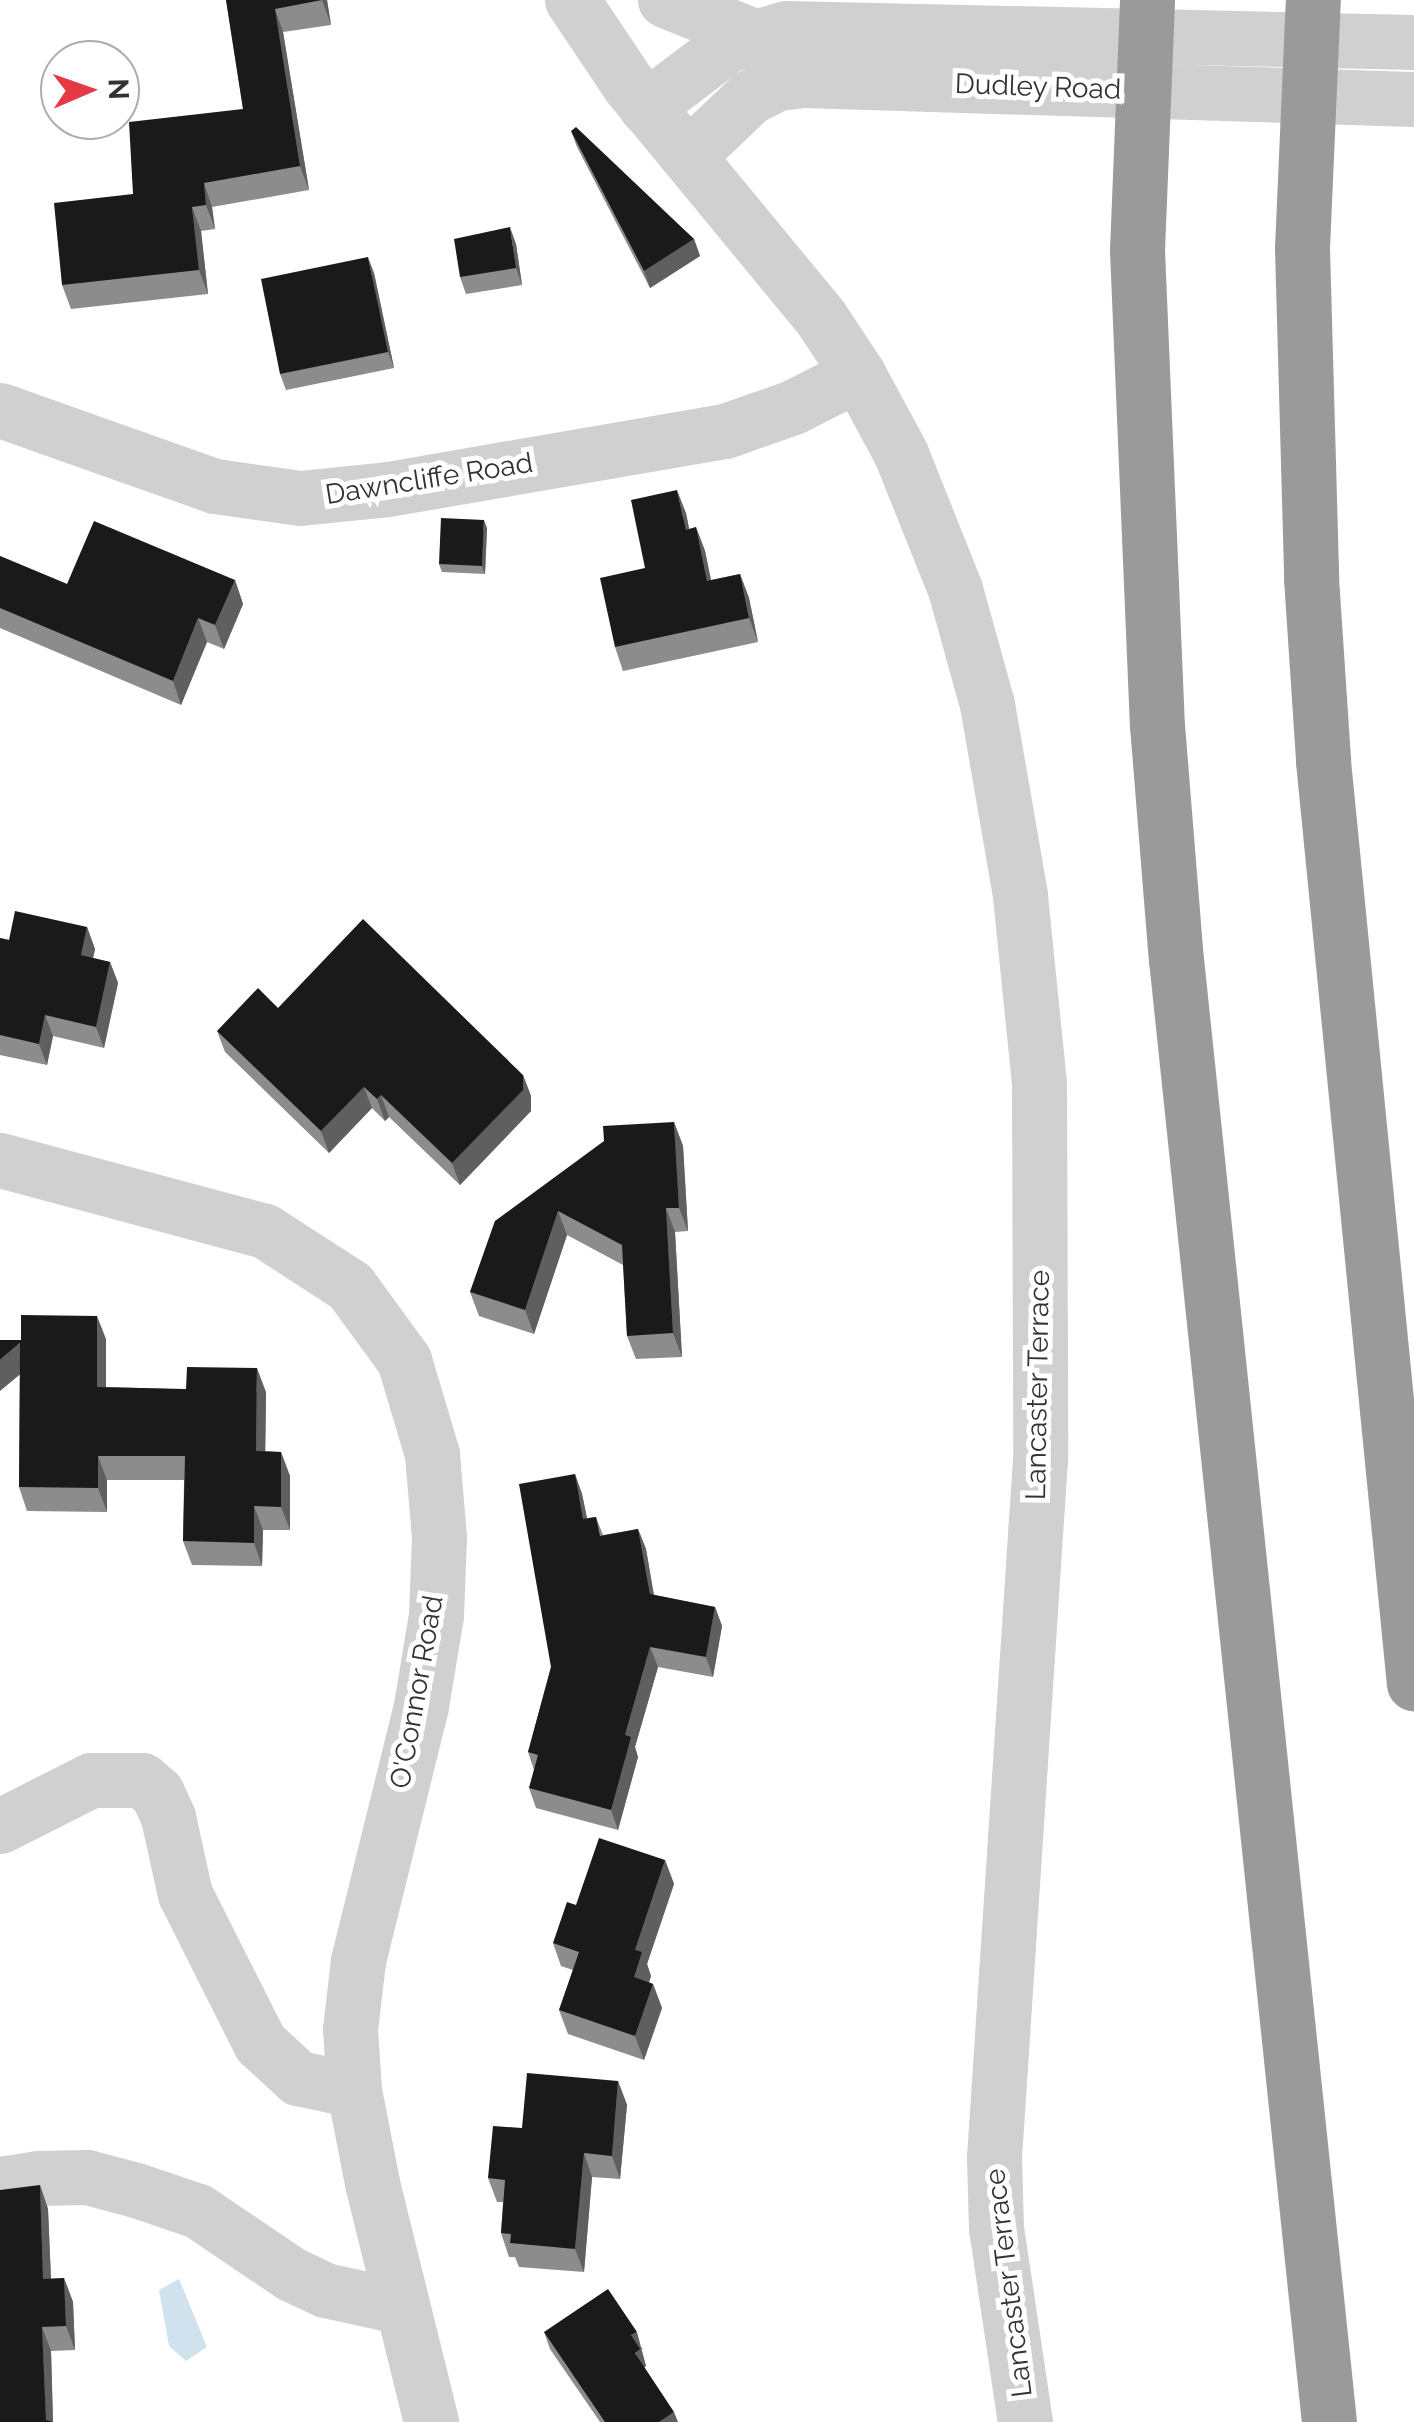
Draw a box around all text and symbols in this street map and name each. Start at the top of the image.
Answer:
north arrow [40,40,140,140]
street label: Dudley Road [954,67,1122,107]
text: N [102,78,135,100]
street label: Dawncliffe Road [323,446,535,512]
street label: Lancaster Terrace [1019,1269,1057,1501]
street label: O'Connor Road [383,1593,451,1791]
street label: Lancaster Terrace [978,2166,1040,2400]

